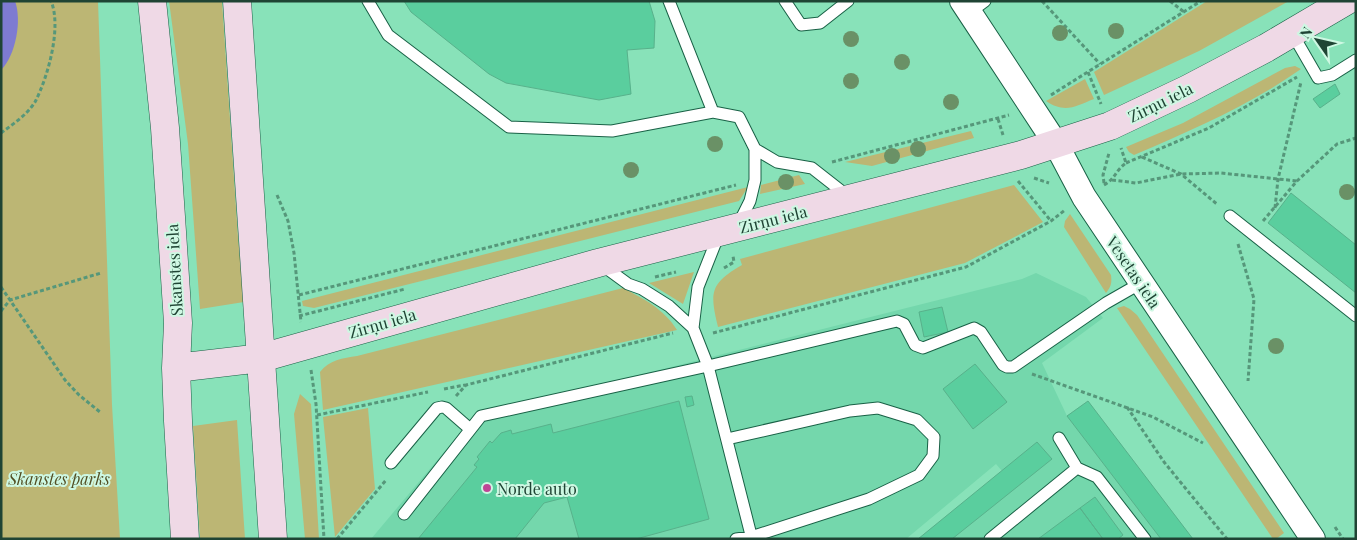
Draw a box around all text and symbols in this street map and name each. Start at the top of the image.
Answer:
north arrow [1292,15,1342,65]
text: N [1295,23,1317,42]
street label: Zirņu iela [1124,77,1196,128]
street label: Zirņu iela [737,200,810,239]
street label: Skanstes iela [161,223,187,317]
street label: Vesetas iela [1102,231,1166,312]
street label: Zirņu iela [346,303,419,344]
park label: Skanstes parks [7,468,110,489]
place label: Norde auto [497,478,577,499]
marker: Norde auto [481,482,493,494]

